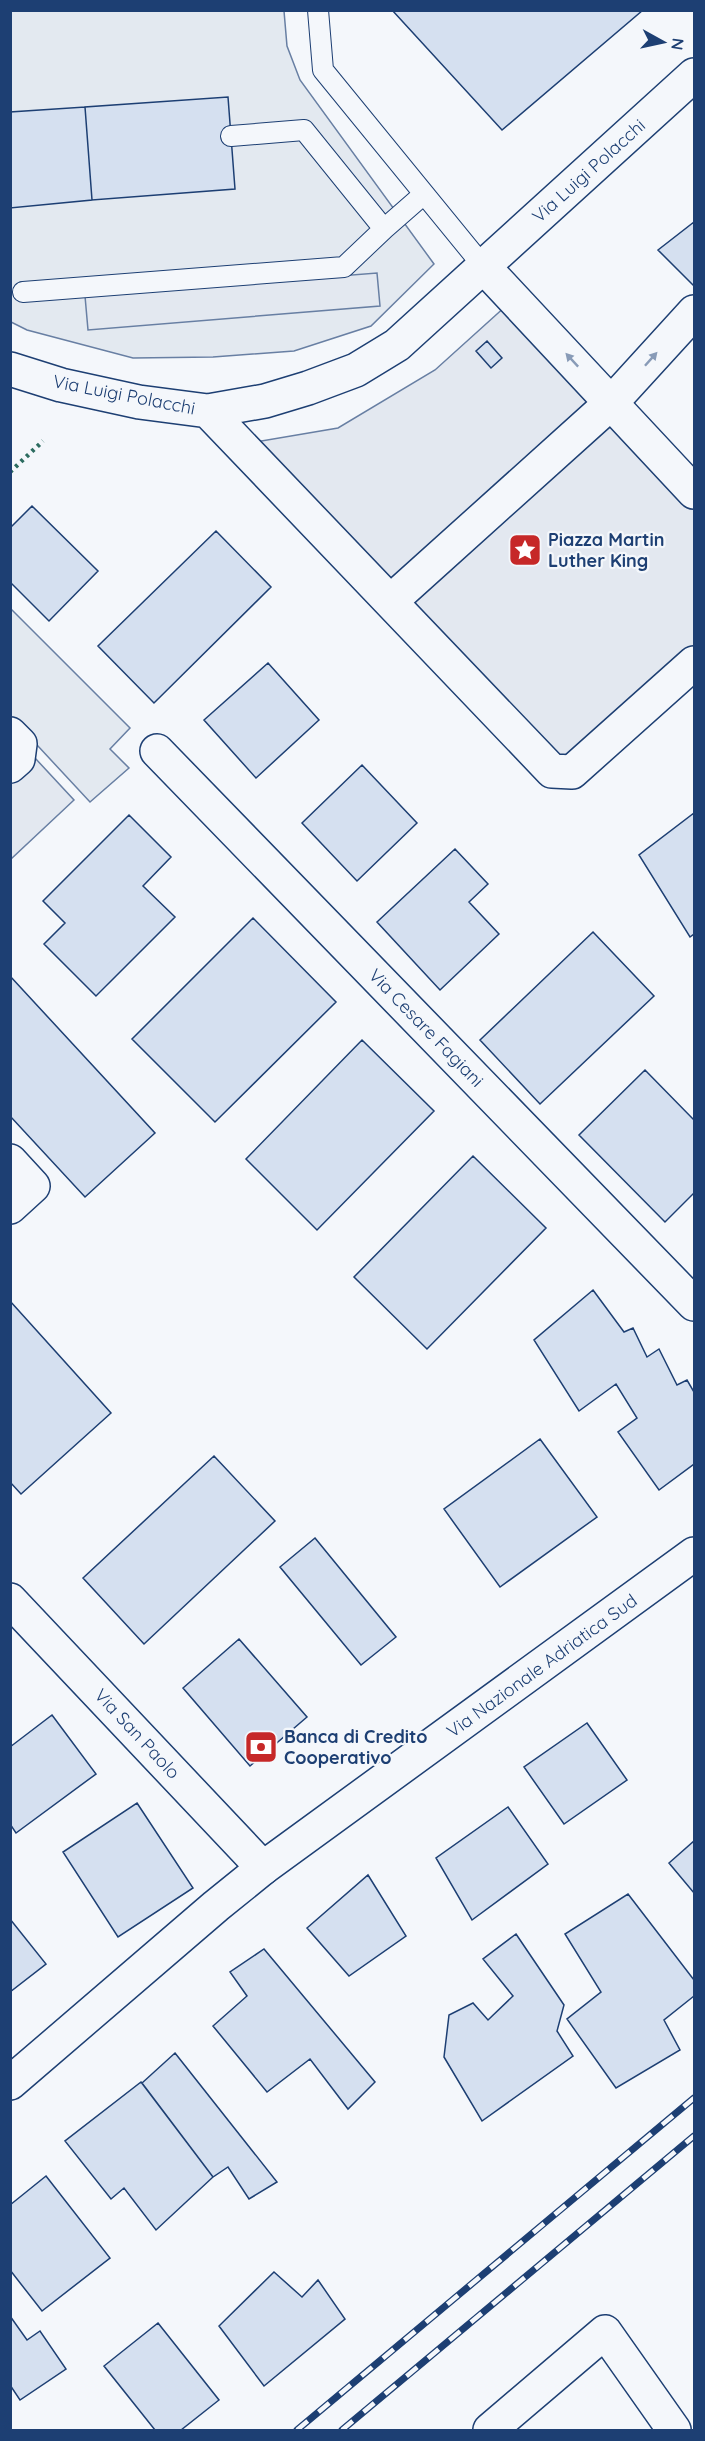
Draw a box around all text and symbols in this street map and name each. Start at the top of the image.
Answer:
north arrow [633,12,693,72]
text: N [667,37,689,51]
street label: Via Luigi Polacchi [527,114,650,228]
one-way arrow [565,352,579,367]
one-way arrow [644,352,657,367]
street label: Via Luigi Polacchi [51,369,197,420]
place label: Piazza Martin Luther King [548,528,664,572]
place icon: Piazza Martin Luther King [507,532,543,568]
street label: Via Cesare Fagiani [364,964,489,1092]
street label: Via Nazionale Adriatica Sud [442,1589,641,1742]
street label: Via San Paolo [90,1684,185,1784]
place label: Banca di Credito Cooperativo [284,1725,428,1769]
bank icon: Banca di Credito Cooperativo [243,1729,279,1765]

